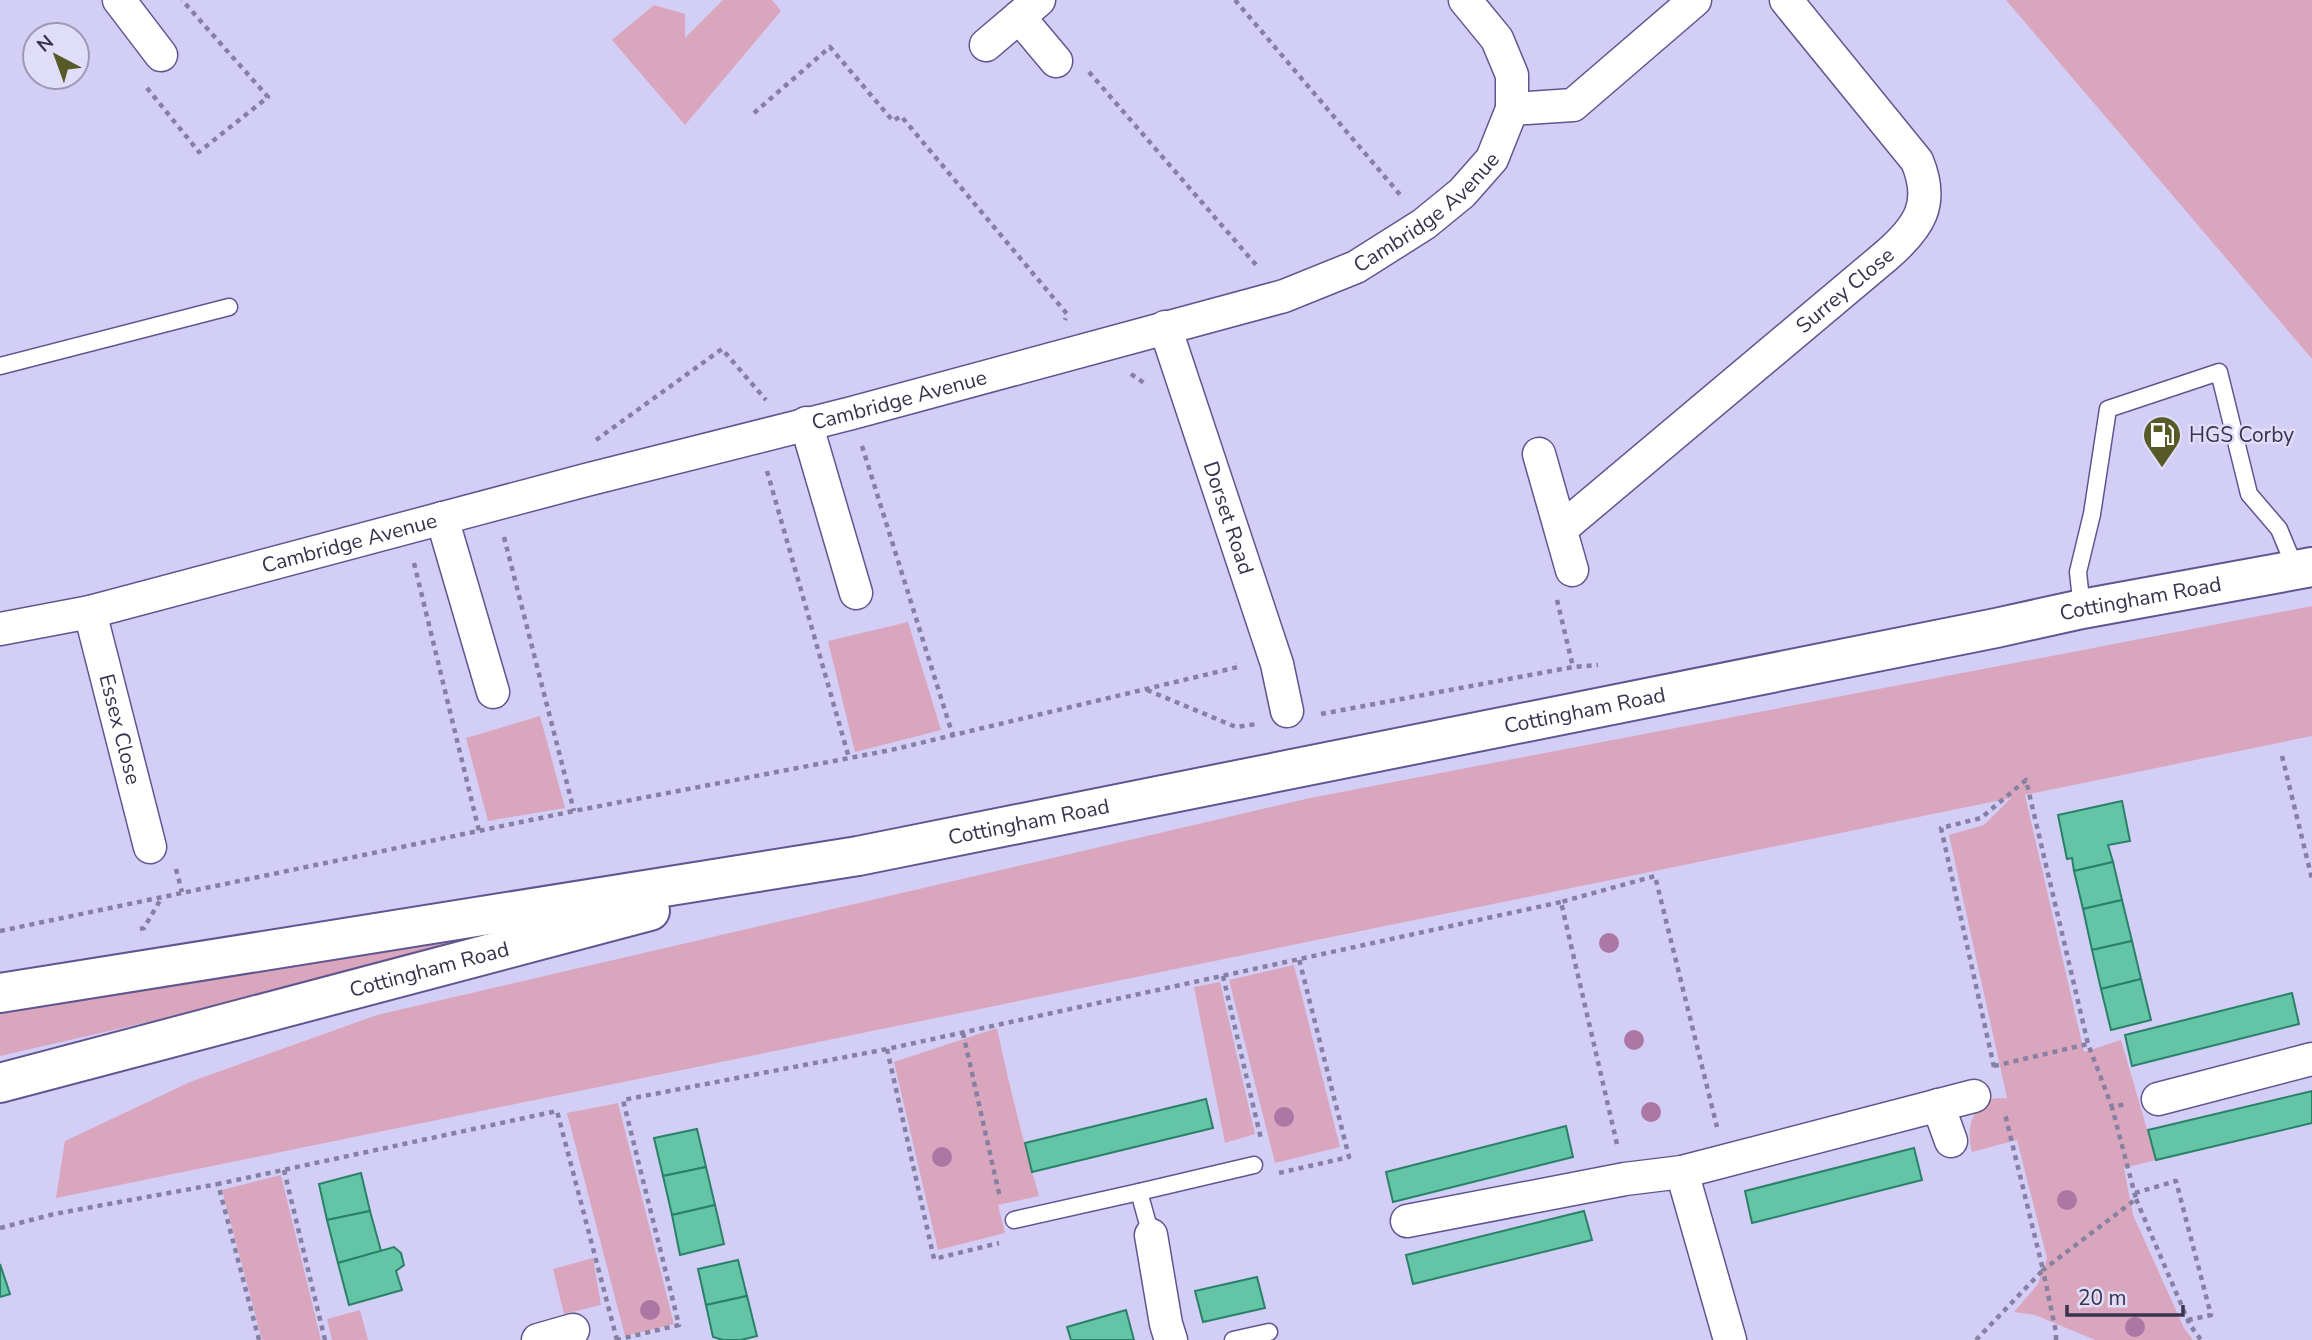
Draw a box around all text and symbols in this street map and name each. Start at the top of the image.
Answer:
north arrow [21,21,91,91]
text: N [32,29,59,58]
street label: Cambridge Avenue [1348,146,1506,279]
street label: Surrey Close [1790,241,1900,340]
street label: Cambridge Avenue [809,363,990,437]
fuel station icon: HGS Corby [2141,414,2183,469]
place label: HGS Corby [2189,421,2294,449]
street label: Dorset Road [1197,458,1260,578]
street label: Cambridge Avenue [259,506,440,580]
street label: Cottingham Road [2057,570,2224,628]
street label: Essex Close [92,671,147,787]
street label: Cottingham Road [1502,681,1668,740]
street label: Cottingham Road [946,792,1112,852]
street label: Cottingham Road [346,935,512,1004]
scale bar [2067,1274,2182,1318]
text: 20 m [2078,1284,2127,1312]

